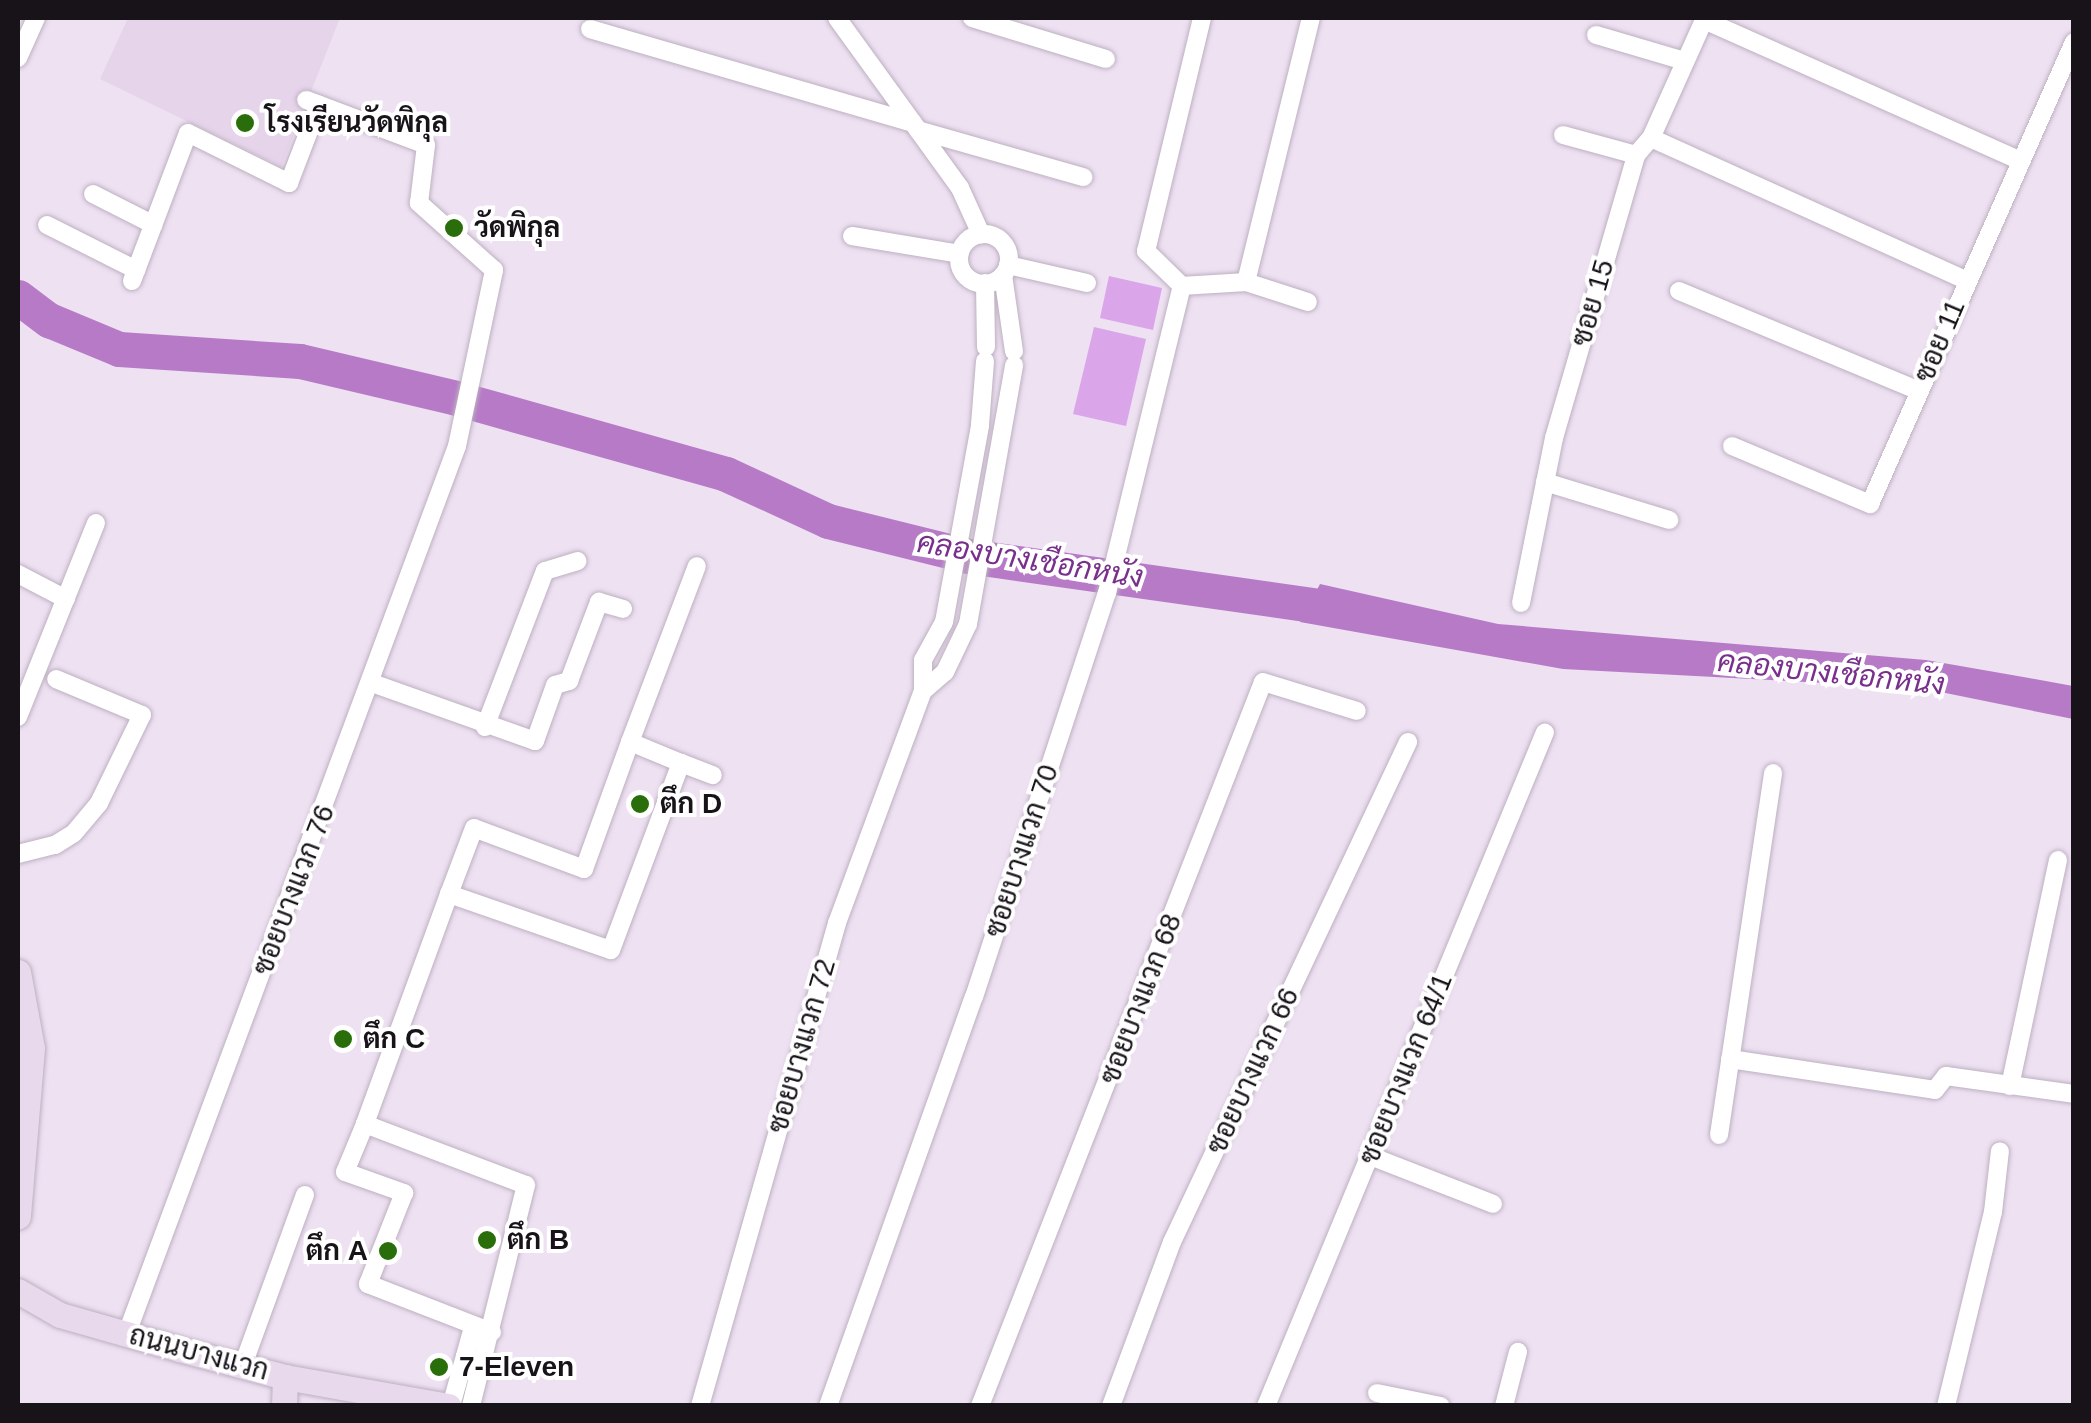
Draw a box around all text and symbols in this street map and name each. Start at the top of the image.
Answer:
place label: โรงเรียนวัดพิกุล [265,106,448,140]
marker: โรงเรียนวัดพิกุล [234,112,256,134]
place label: วัดพิกุล [474,211,560,245]
marker: วัดพิกุล [443,217,465,239]
street label: ซอย 15 [1565,256,1621,350]
street label: ซอย 11 [1908,295,1972,387]
water label: คลองบางเชือกหนัง [914,524,1146,596]
water label: คลองบางเชือกหนัง [1716,643,1946,703]
street label: ซอยบางแวก 70 [978,760,1066,942]
place label: ตึก D [660,787,722,821]
marker: ตึก D [629,793,651,815]
street label: ซอยบางแวก 76 [246,800,342,980]
street label: ซอยบางแวก 68 [1093,909,1189,1089]
street label: ซอยบางแวก 72 [761,955,843,1137]
street label: ซอยบางแวก 64/1 [1352,969,1460,1169]
street label: ซอยบางแวก 66 [1200,982,1306,1160]
place label: ตึก C [363,1022,425,1056]
marker: ตึก C [332,1028,354,1050]
place label: ตึก B [507,1223,569,1257]
marker: ตึก B [476,1229,498,1251]
place label: ตึก A [306,1234,368,1268]
marker: ตึก A [377,1240,399,1262]
street label: ถนนบางแวก [126,1318,272,1388]
place label: 7-Eleven [459,1350,574,1384]
marker: 7-Eleven [428,1356,450,1378]

